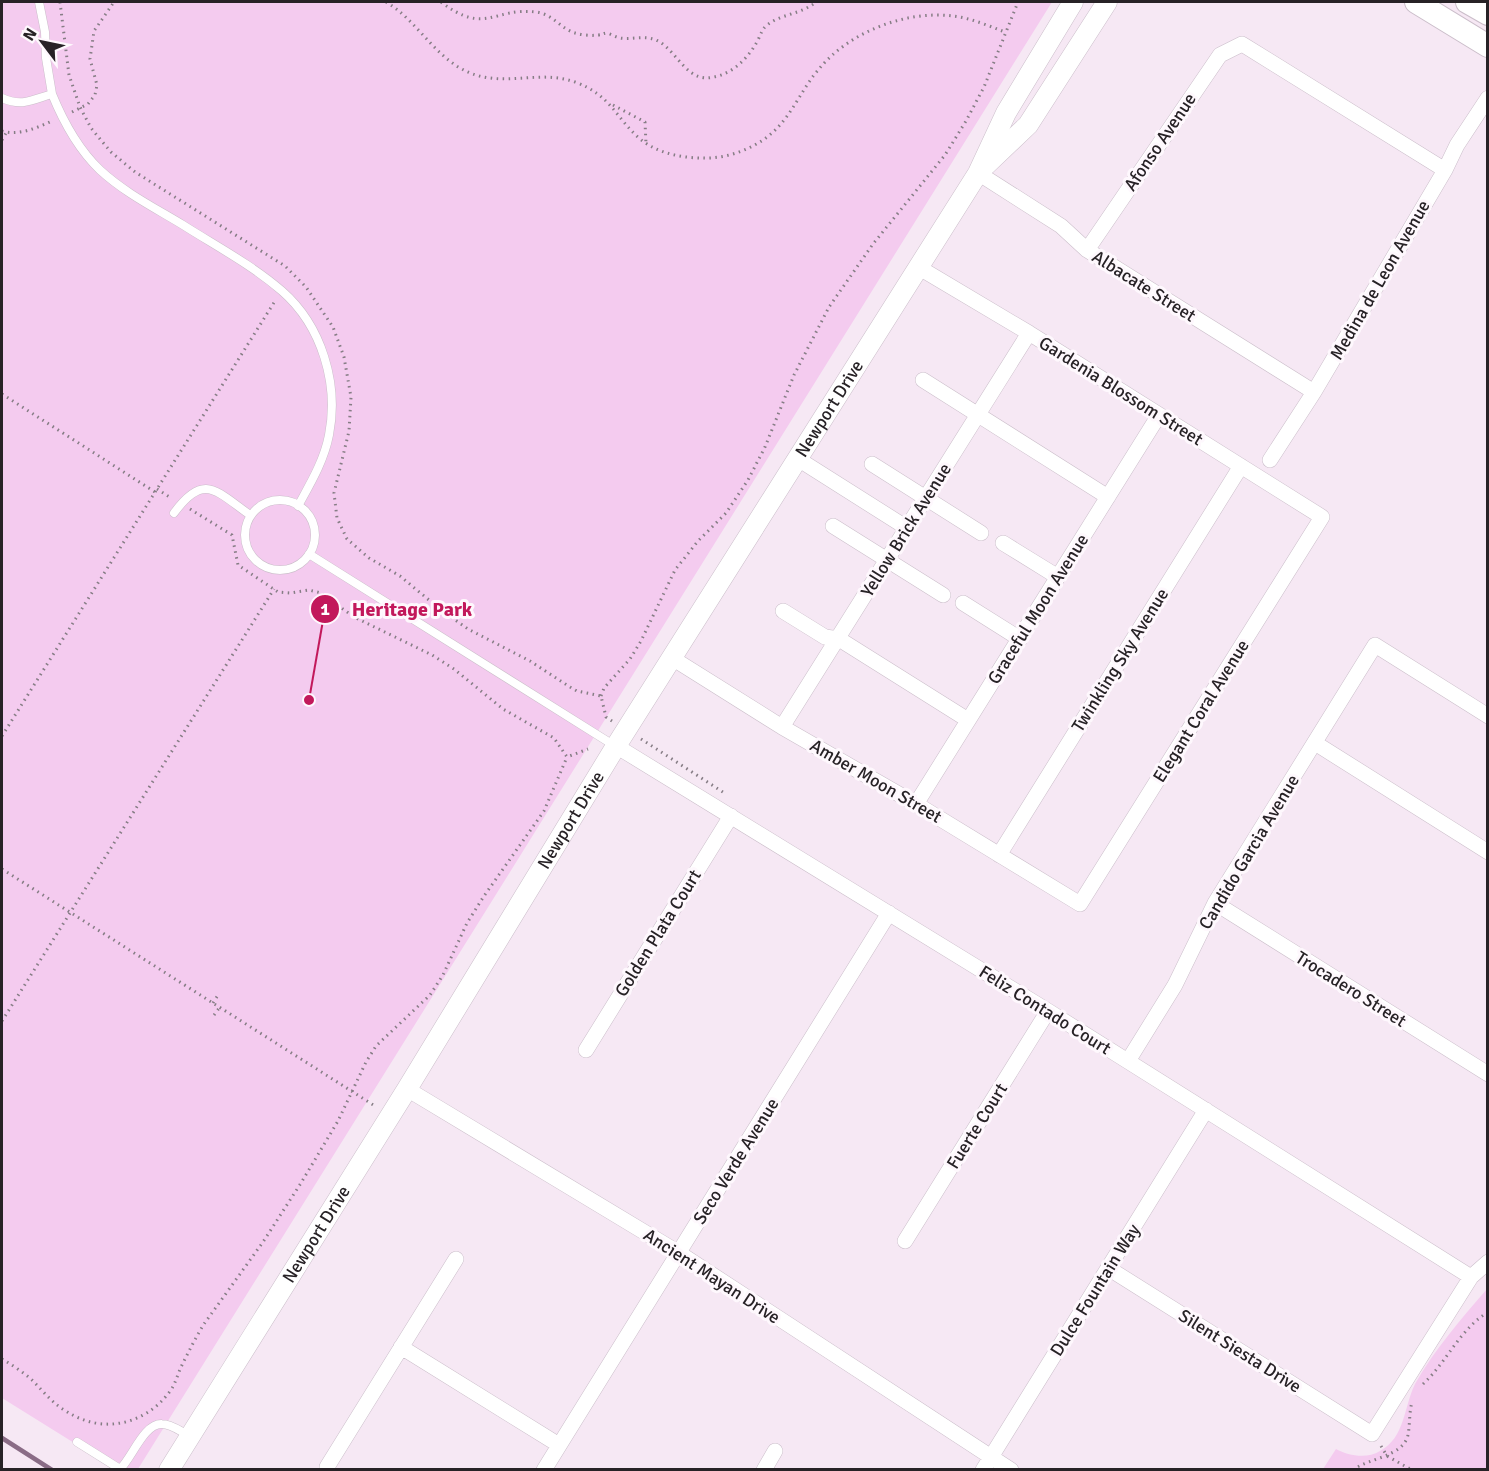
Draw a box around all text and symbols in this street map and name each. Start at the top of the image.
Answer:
north arrow [12,12,72,72]
text: N [19,25,42,45]
street label: Afonso Avenue [1119,89,1201,195]
street label: Medina de Leon Avenue [1325,196,1435,364]
street label: Albacate Street [1088,245,1200,327]
street label: Gardenia Blossom Street [1035,332,1207,450]
street label: Newport Drive [790,356,868,461]
street label: Yellow Brick Avenue [856,459,956,601]
street label: Graceful Moon Avenue [983,530,1093,688]
street label: Twinkling Sky Avenue [1067,584,1173,736]
callout: Heritage Park [310,590,485,628]
text: Heritage Park [352,597,473,622]
text: 1 [320,598,330,620]
street label: Elegant Coral Avenue [1148,636,1254,786]
street label: Amber Moon Street [806,734,946,828]
street label: Newport Drive [533,767,609,873]
street label: Candido Garcia Avenue [1194,771,1304,933]
street label: Golden Plata Court [610,865,706,1001]
street label: Trocadero Street [1292,946,1410,1032]
street label: Feliz Contado Court [975,961,1115,1059]
street label: Fuerte Court [942,1079,1012,1173]
street label: Seco Verde Avenue [688,1094,784,1228]
street label: Newport Drive [278,1182,355,1287]
street label: Dulce Fountain Way [1045,1219,1145,1360]
street label: Ancient Mayan Drive [640,1224,784,1328]
street label: Silent Siesta Drive [1175,1304,1305,1398]

